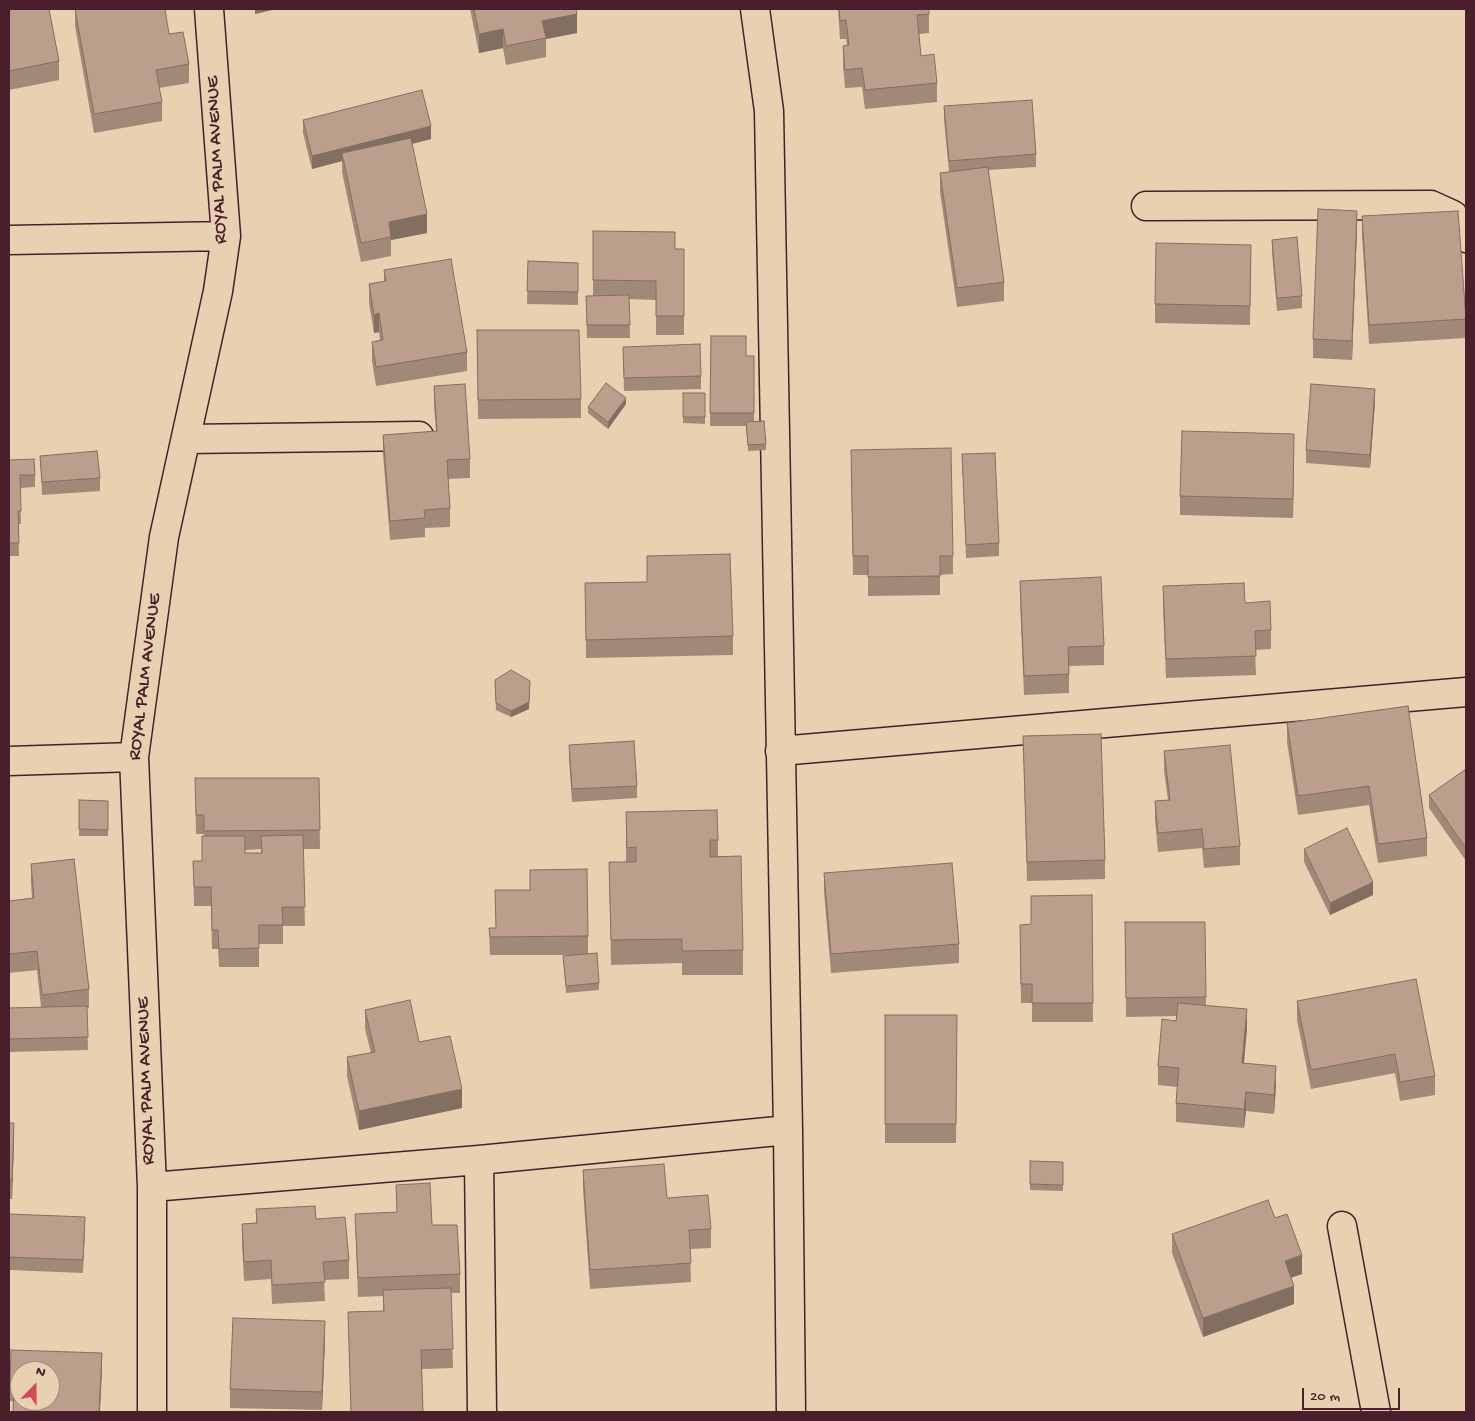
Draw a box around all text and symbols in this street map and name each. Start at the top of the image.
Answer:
street label: ROYAL PALM AVENUE [202,76,234,244]
street label: ROYAL PALM AVENUE [124,592,168,762]
street label: ROYAL PALM AVENUE [133,997,161,1165]
north arrow [10,1361,60,1411]
text: N [33,1363,48,1382]
scale bar [1305,1378,1402,1410]
text: 20 m [1310,1388,1340,1406]

